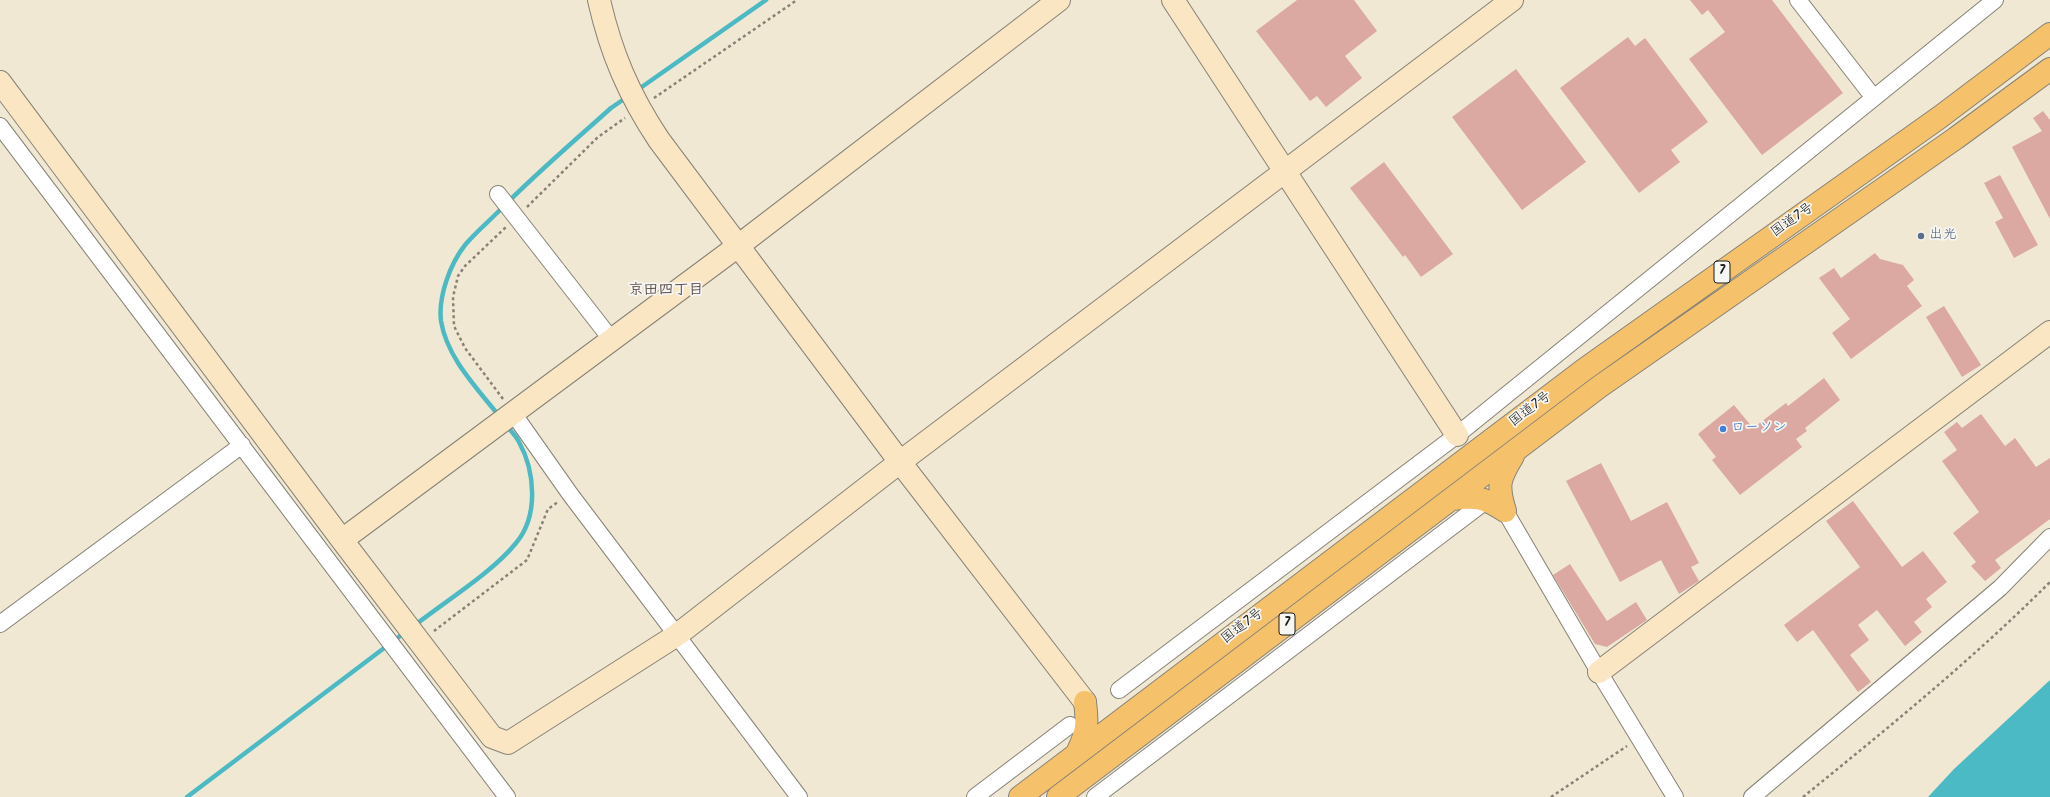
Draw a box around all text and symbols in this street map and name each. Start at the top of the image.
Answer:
street label: 国道7号 [1768,200,1818,242]
place label: 出光 [1929,228,1957,244]
marker: 出光 [1916,231,1926,241]
road number: 7 [1714,261,1730,283]
district label: 京田四丁目 [629,282,703,300]
street label: 国道7号 [1507,389,1555,431]
place label: ローソン [1731,421,1787,437]
marker: ローソン [1718,424,1728,434]
street label: 国道7号 [1219,606,1267,648]
road number: 7 [1279,613,1295,635]

